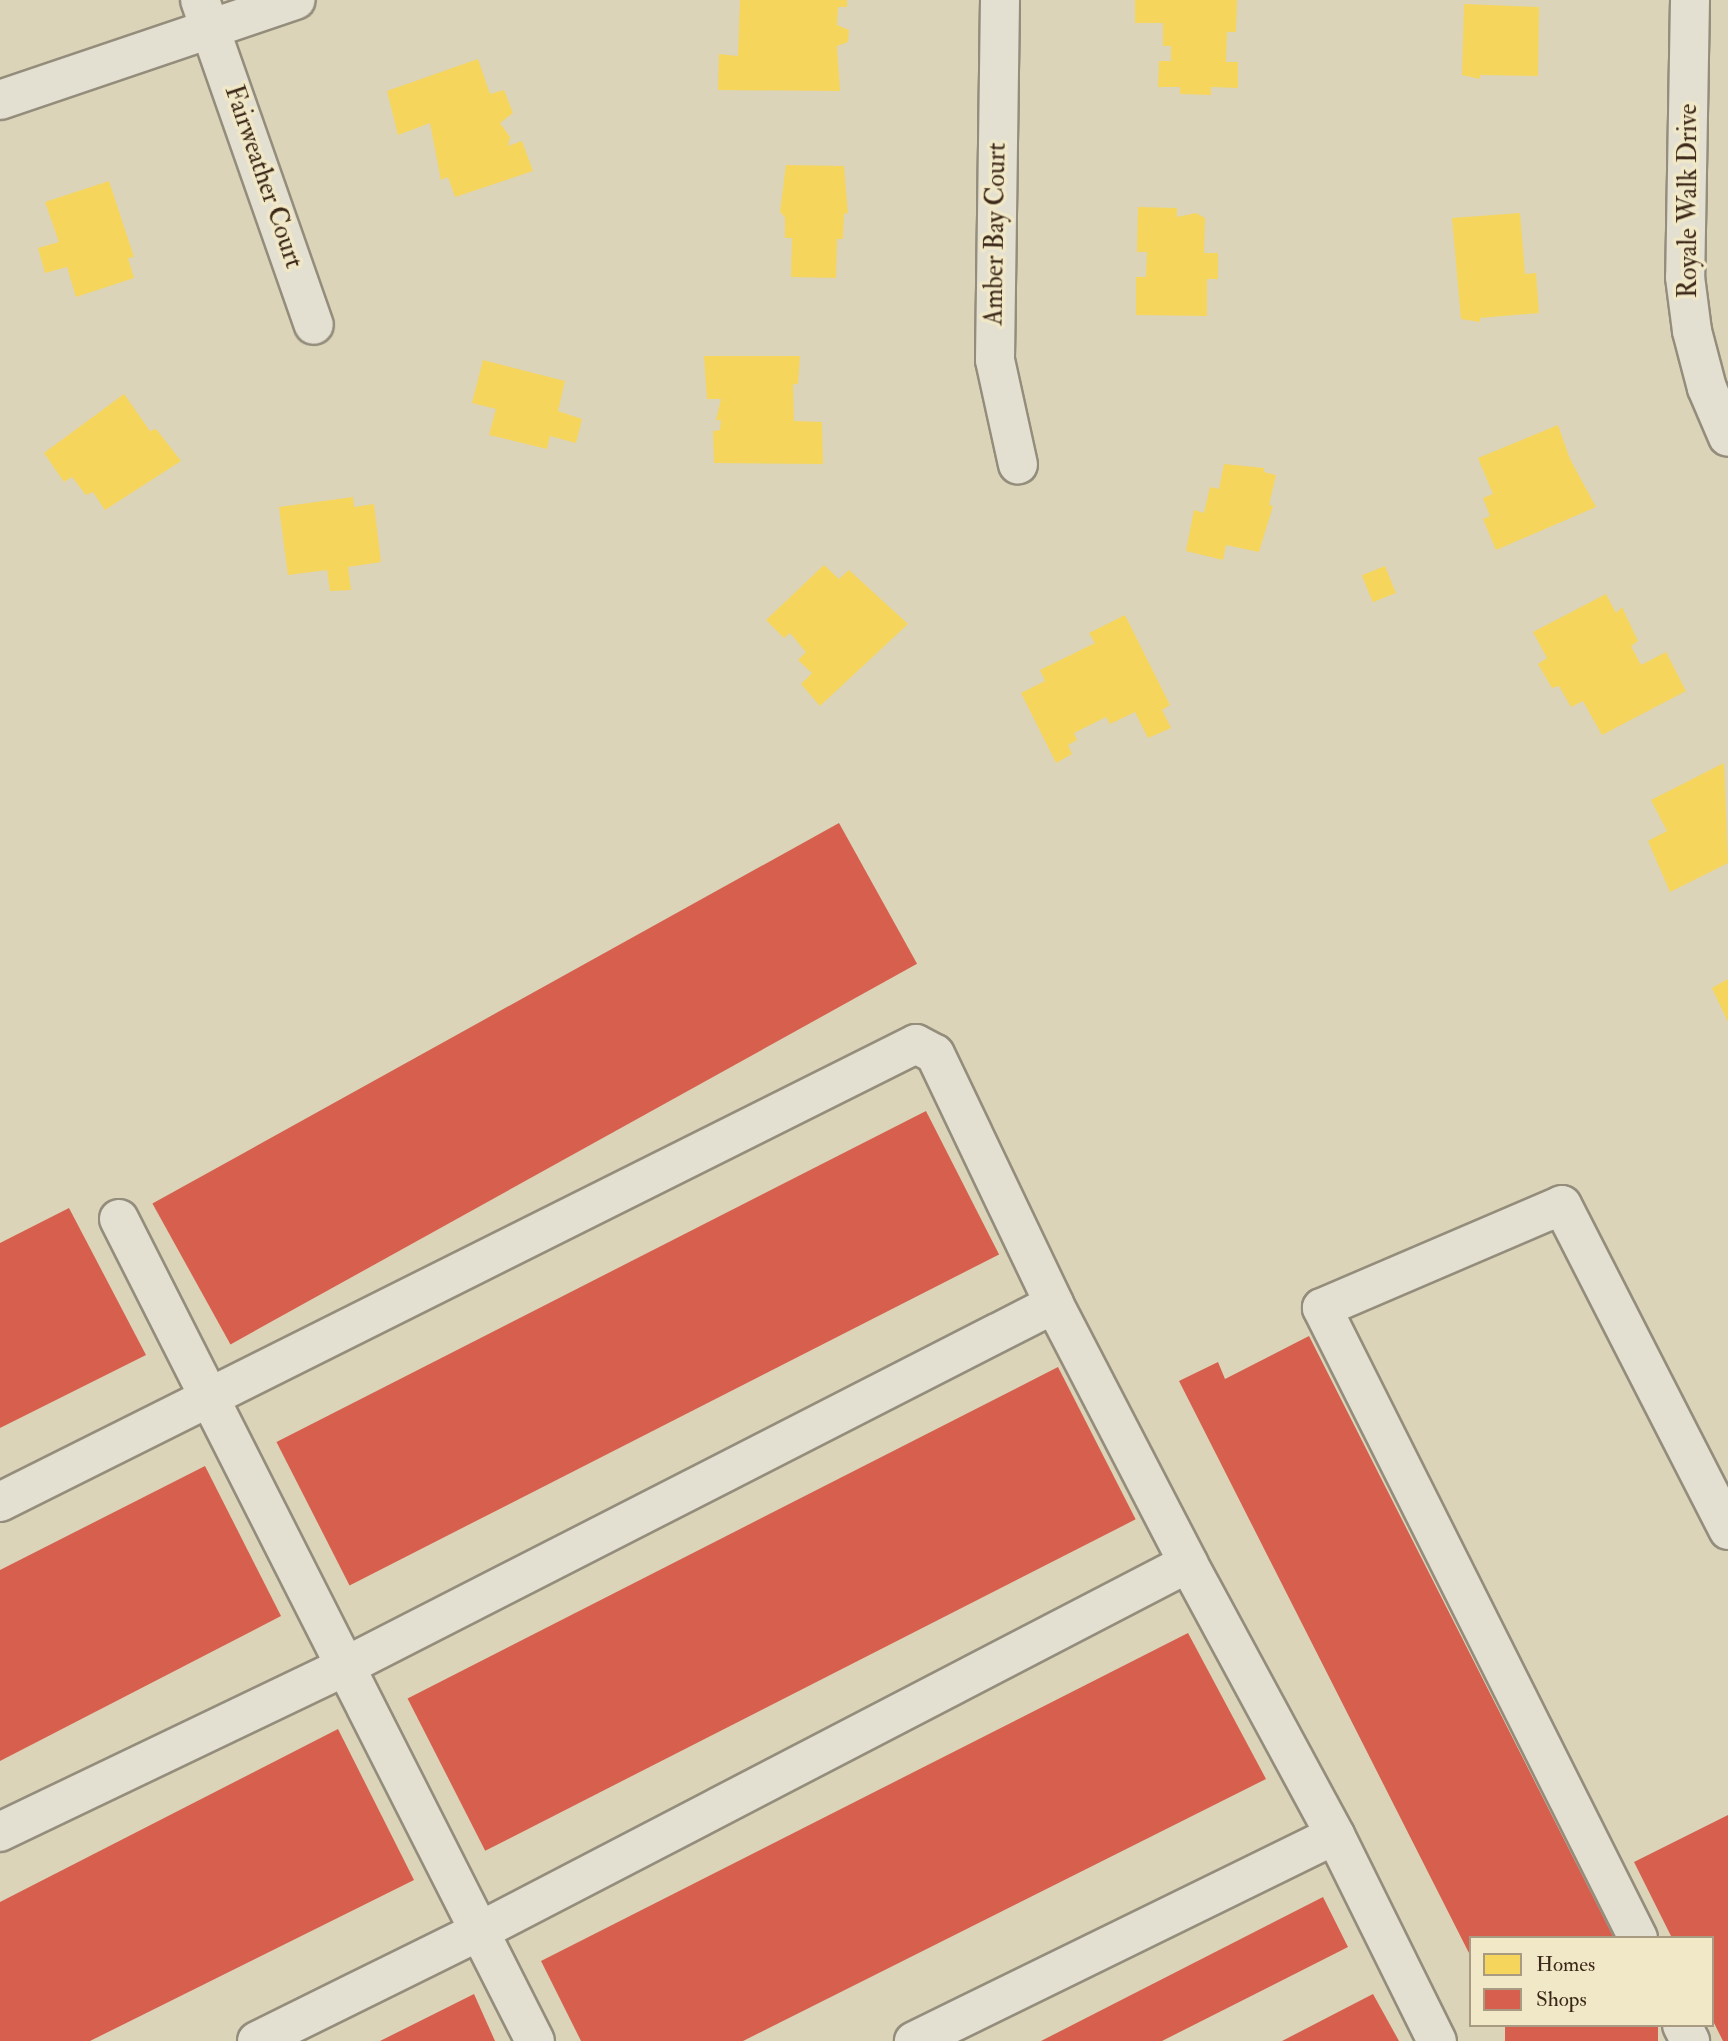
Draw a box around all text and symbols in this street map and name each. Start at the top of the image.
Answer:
street label: Fairweather Court [217,81,309,273]
street label: Royale Walk Drive [1673,104,1705,298]
street label: Amber Bay Court [979,142,1013,326]
legend [1469,1936,1714,2027]
text: Homes [1536,1951,1595,1978]
text: Shops [1536,1986,1587,2013]

